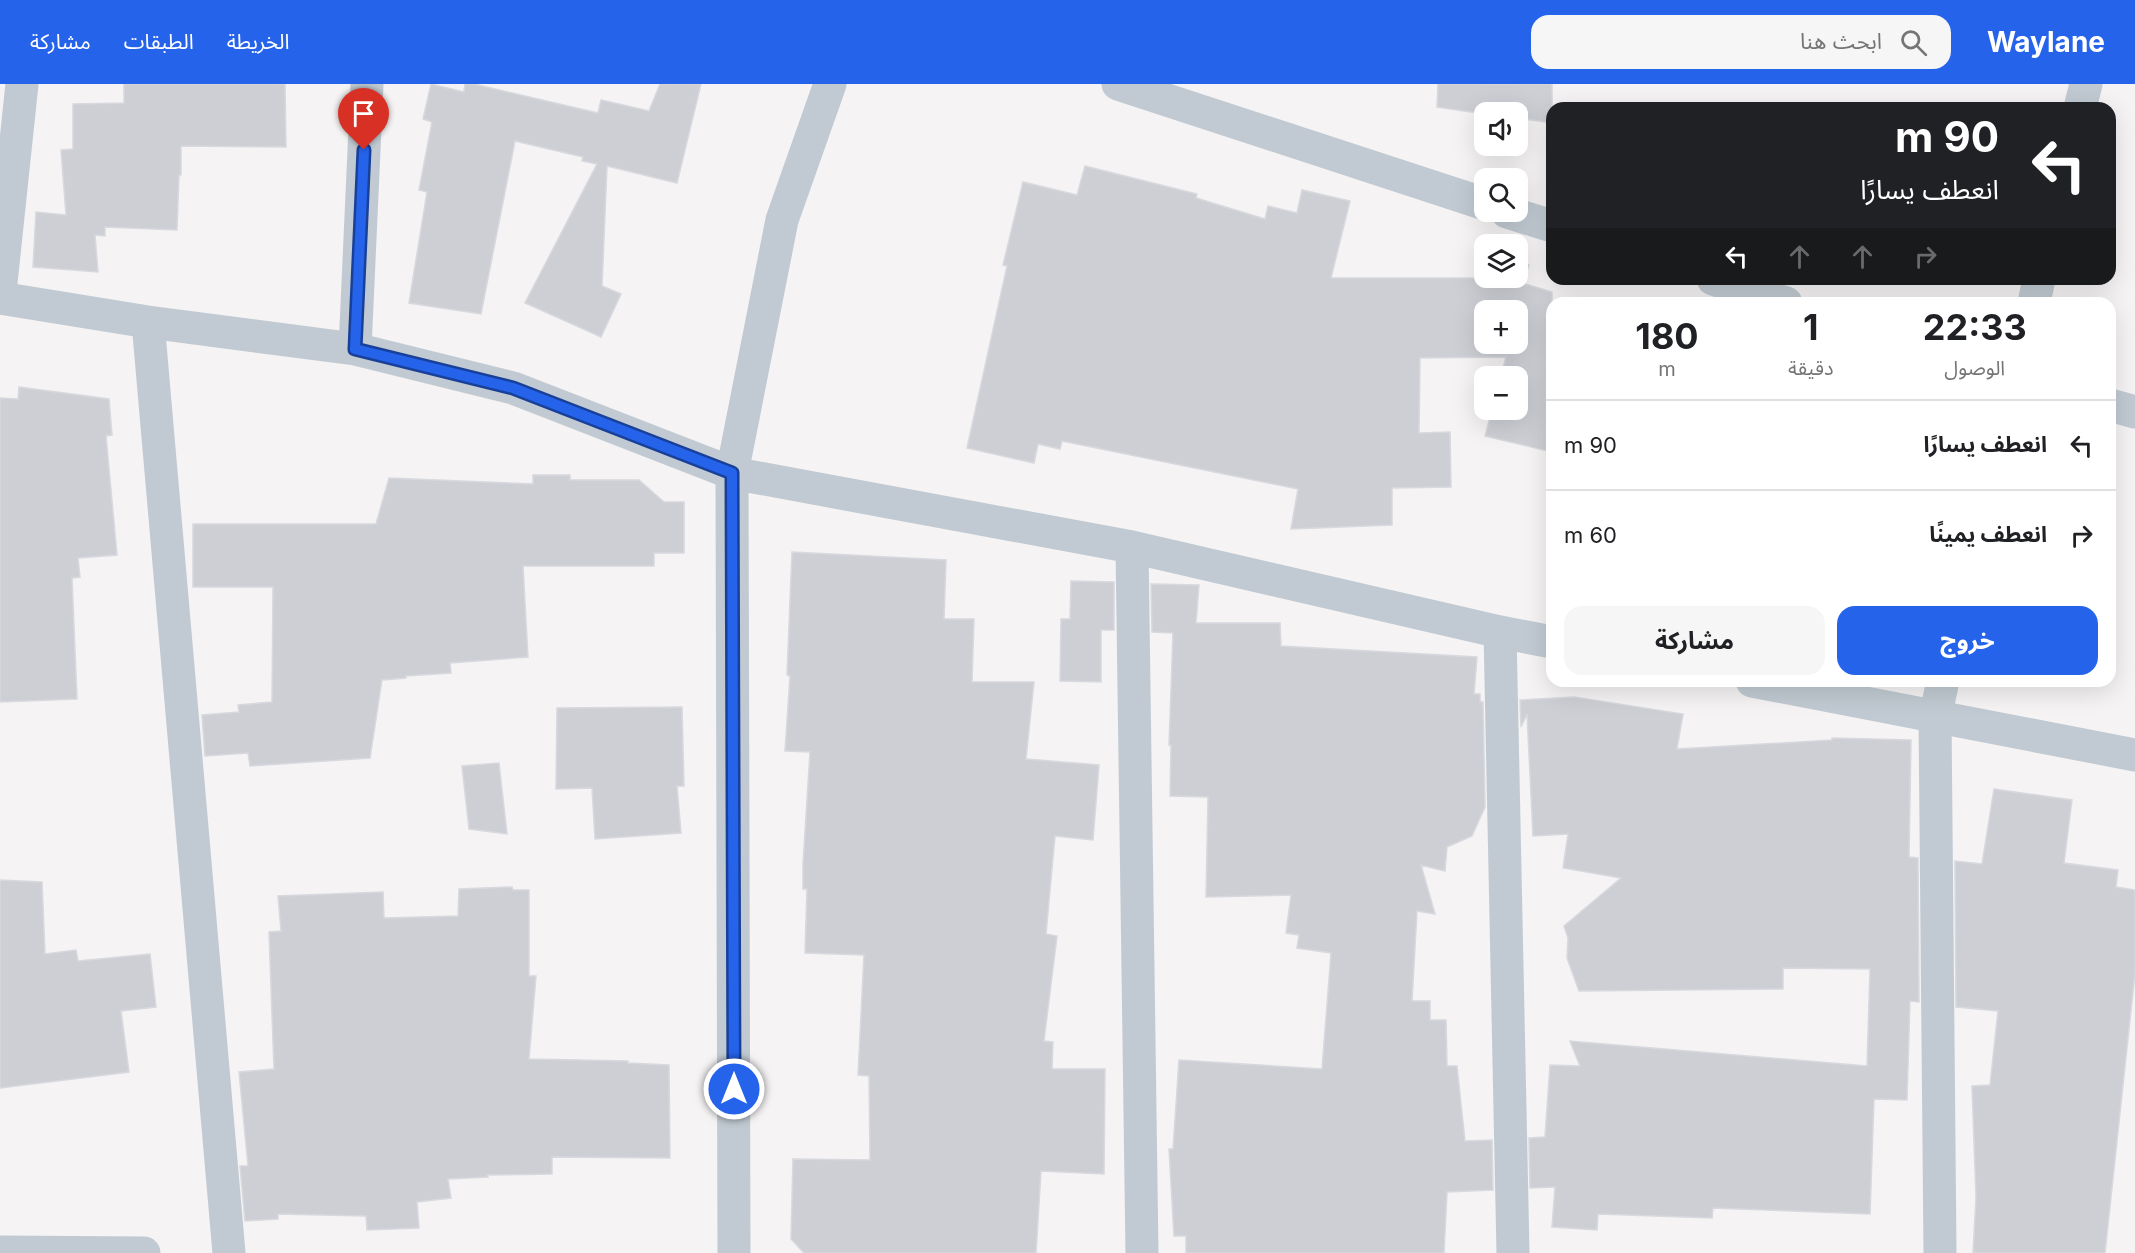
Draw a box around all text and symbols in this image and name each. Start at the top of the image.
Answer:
search box [1531,15,1951,69]
text: Waylane [1987,25,2105,59]
icon: search [1897,26,1930,59]
text: ابحث هنا [1800,28,1882,54]
text: مشاركة [30,29,91,54]
text: الطبقات [124,29,194,54]
text: الخريطة [227,29,290,54]
pin [338,88,389,150]
icon: arrive [347,97,380,130]
map controls [1474,102,1528,420]
button: sound [1474,102,1528,156]
text: 90 m [1895,111,1999,162]
icon: left [2020,126,2098,204]
button: search [1474,168,1528,222]
text: انعطف يسارًا [1860,173,1999,206]
button: layers [1474,234,1528,288]
icon: left [1720,240,1753,273]
icon: ahead [1783,240,1816,273]
icon: ahead [1846,240,1879,273]
icon: right [1909,240,1942,273]
button: + [1474,300,1528,354]
text: 1 [1803,305,1818,349]
text: 22:33 [1923,305,2027,349]
text: 180 [1635,314,1699,358]
text: دقيقة [1788,356,1833,380]
text: الوصول [1944,356,2005,380]
text: m [1658,357,1676,381]
button: − [1474,366,1528,420]
icon: left [2065,429,2098,462]
text: انعطف يسارًا [1924,431,2047,457]
text: 90 m [1564,432,1617,458]
icon: right [2065,519,2098,552]
text: انعطف يمينًا [1929,521,2047,547]
text: 60 m [1564,522,1617,548]
button: مشاركة [1564,606,1825,675]
button: خروج [1837,606,2098,675]
position arrow [702,1057,766,1121]

